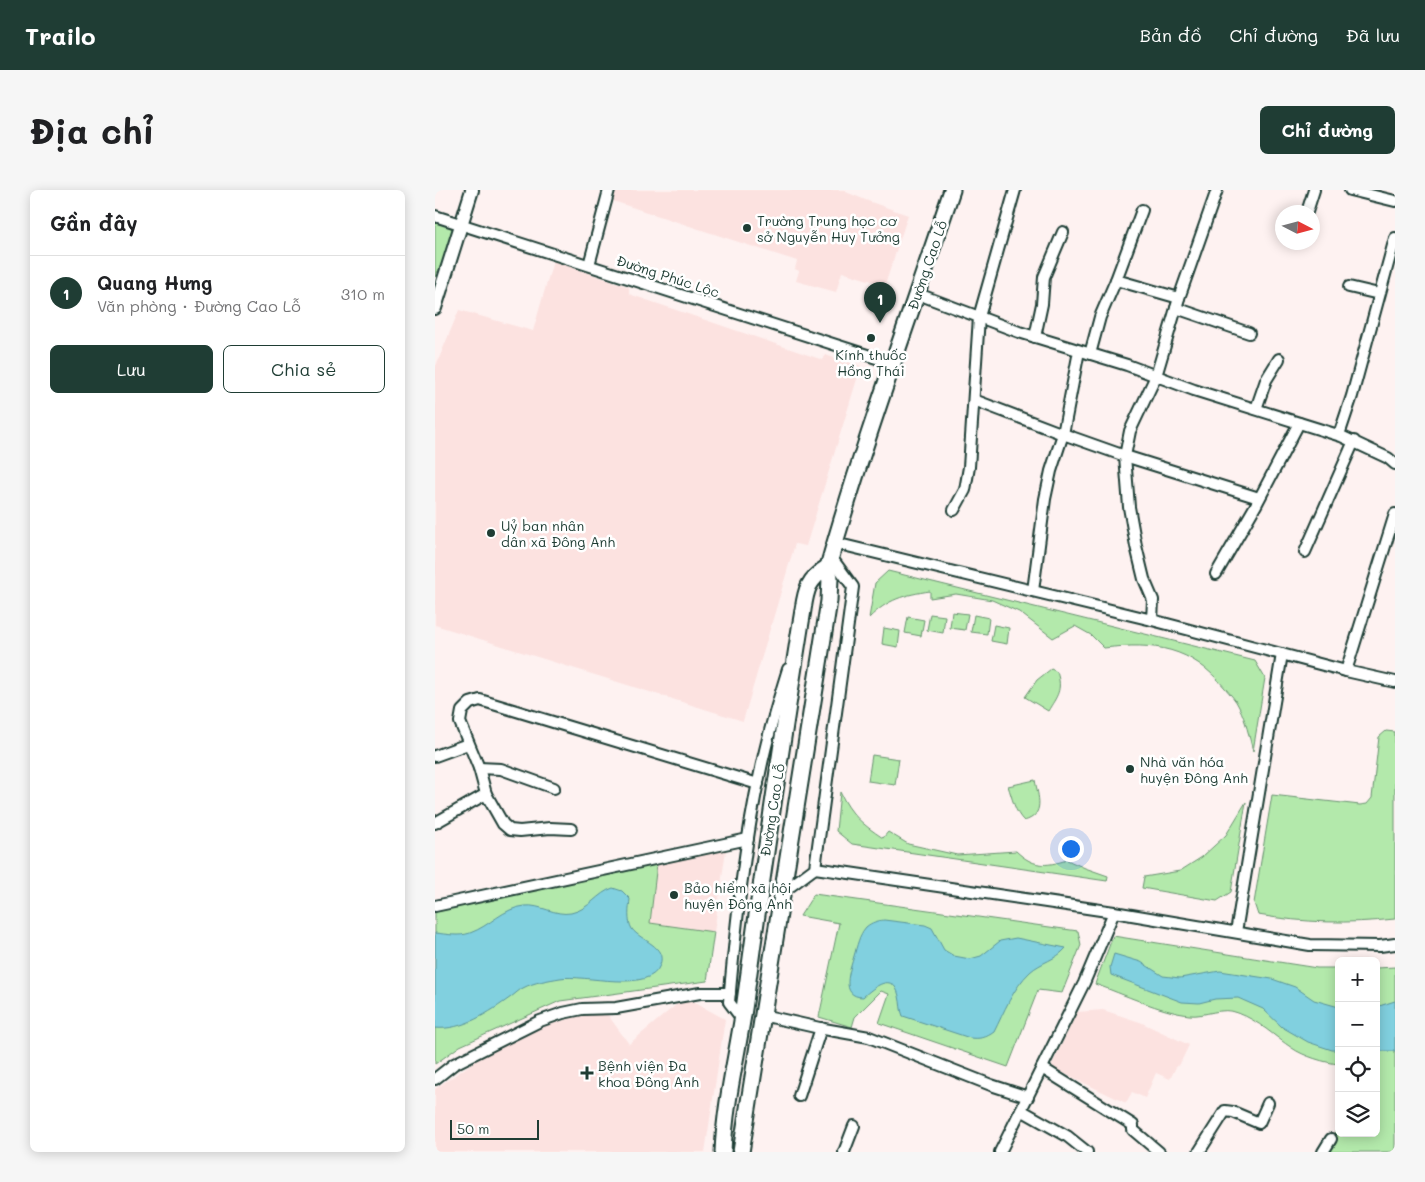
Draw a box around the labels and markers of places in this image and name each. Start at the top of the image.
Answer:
place label: Trường Trung học cơ sở Nguyễn Huy Tưởng [757,211,900,246]
marker: Trường Trung học cơ sở Nguyễn Huy Tưởng [741,222,753,234]
pin: 1 [864,282,896,323]
marker: Kính thuốc Hồng Thái [865,332,877,344]
place label: Kính thuốc Hồng Thái [835,345,907,380]
place label: Uỷ ban nhân dân xã Đông Anh [501,516,615,551]
marker: Uỷ ban nhân dân xã Đông Anh [485,527,497,539]
place label: Nhà văn hóa huyện Đông Anh [1140,752,1248,787]
marker: Nhà văn hóa huyện Đông Anh [1124,763,1136,775]
place label: Bảo hiểm xã hội huyện Đông Anh [684,878,792,913]
marker: Bảo hiểm xã hội huyện Đông Anh [668,889,680,901]
place label: Bệnh viện Đa khoa Đông Anh [598,1056,699,1091]
marker: Bệnh viện Đa khoa Đông Anh [580,1066,594,1080]

